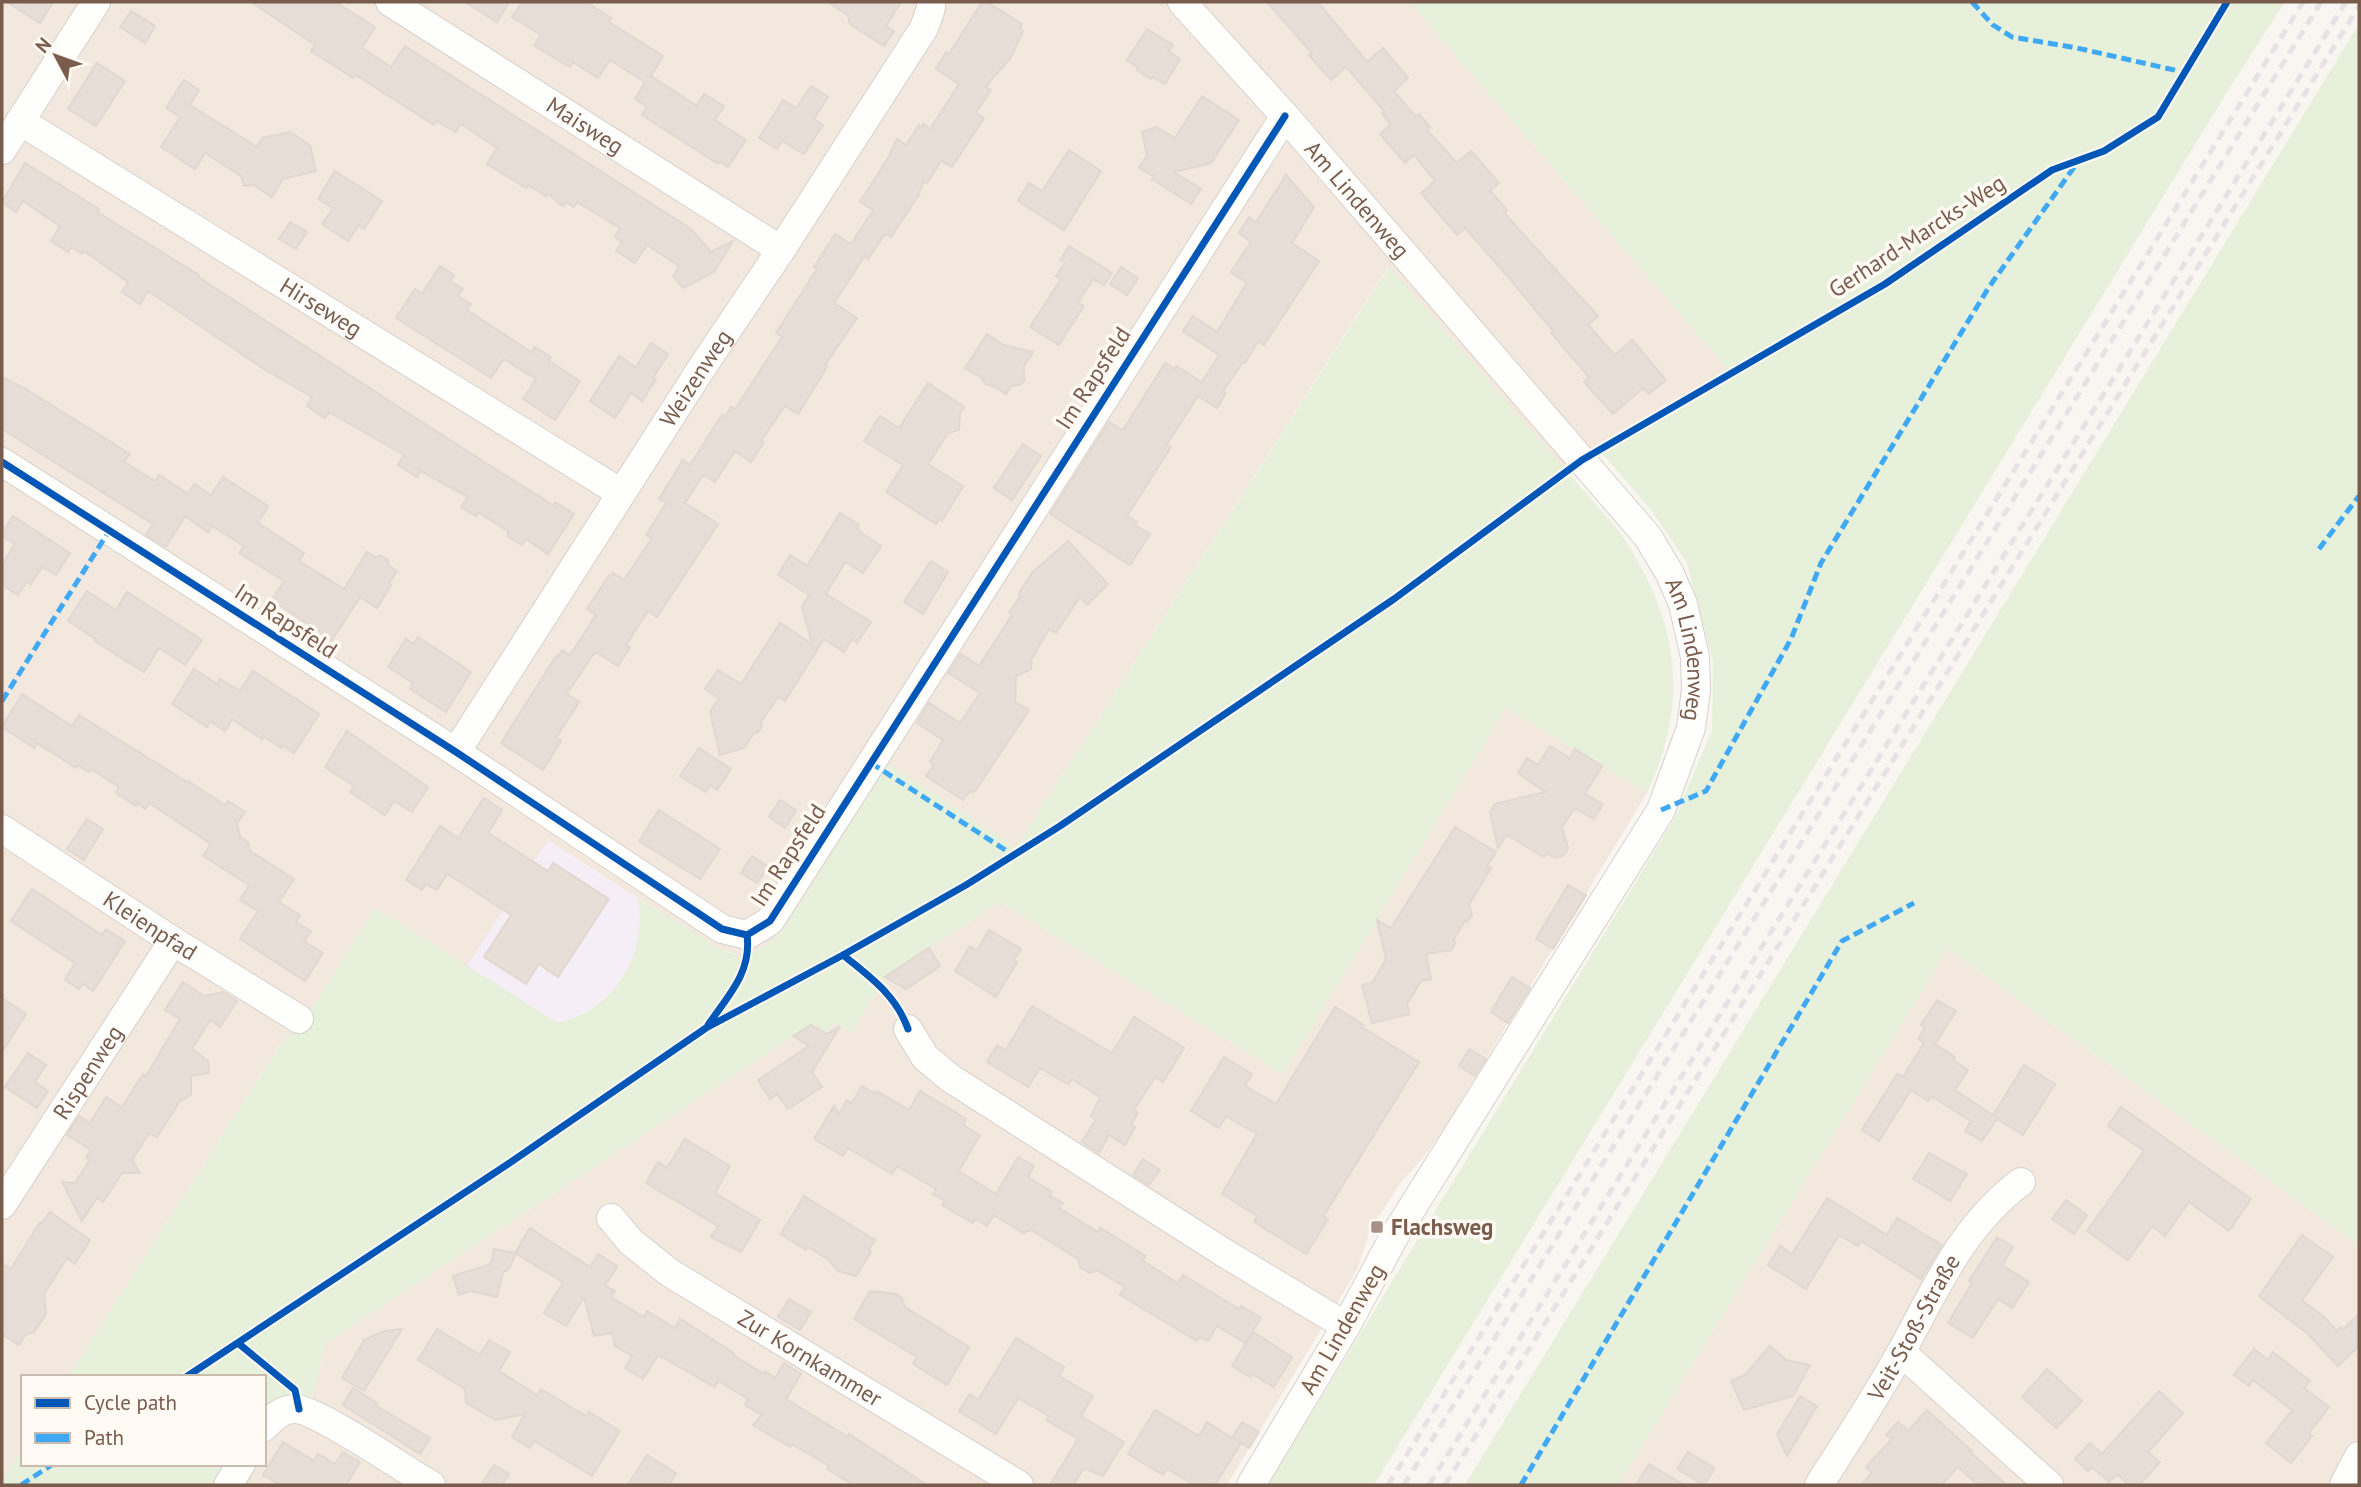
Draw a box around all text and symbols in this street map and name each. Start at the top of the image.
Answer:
north arrow [21,21,91,91]
text: N [30,32,56,57]
street label: Maisweg [541,90,629,161]
street label: Am Lindenweg [1299,134,1416,264]
street label: Gerhard-Marcks-Weg [1823,168,2010,303]
street label: Hirseweg [275,271,368,343]
street label: Im Rapsfeld [1049,321,1136,434]
street label: Weizenweg [653,324,738,432]
street label: Am Lindenweg [1659,573,1711,723]
street label: Im Rapsfeld [230,577,343,664]
street label: Im Rapsfeld [744,798,831,911]
street label: Kleienpfad [98,884,203,966]
street label: Rispenweg [46,1019,129,1125]
place label: Flachsweg [1391,1212,1493,1241]
marker: Flachsweg [1369,1219,1385,1235]
street label: Veit-Stoß-Straße [1860,1248,1966,1407]
street label: Am Lindenweg [1293,1258,1391,1399]
street label: Zur Kornkammer [733,1303,888,1413]
legend [21,1375,266,1466]
text: Cycle path [84,1389,177,1416]
text: Path [84,1424,124,1451]

